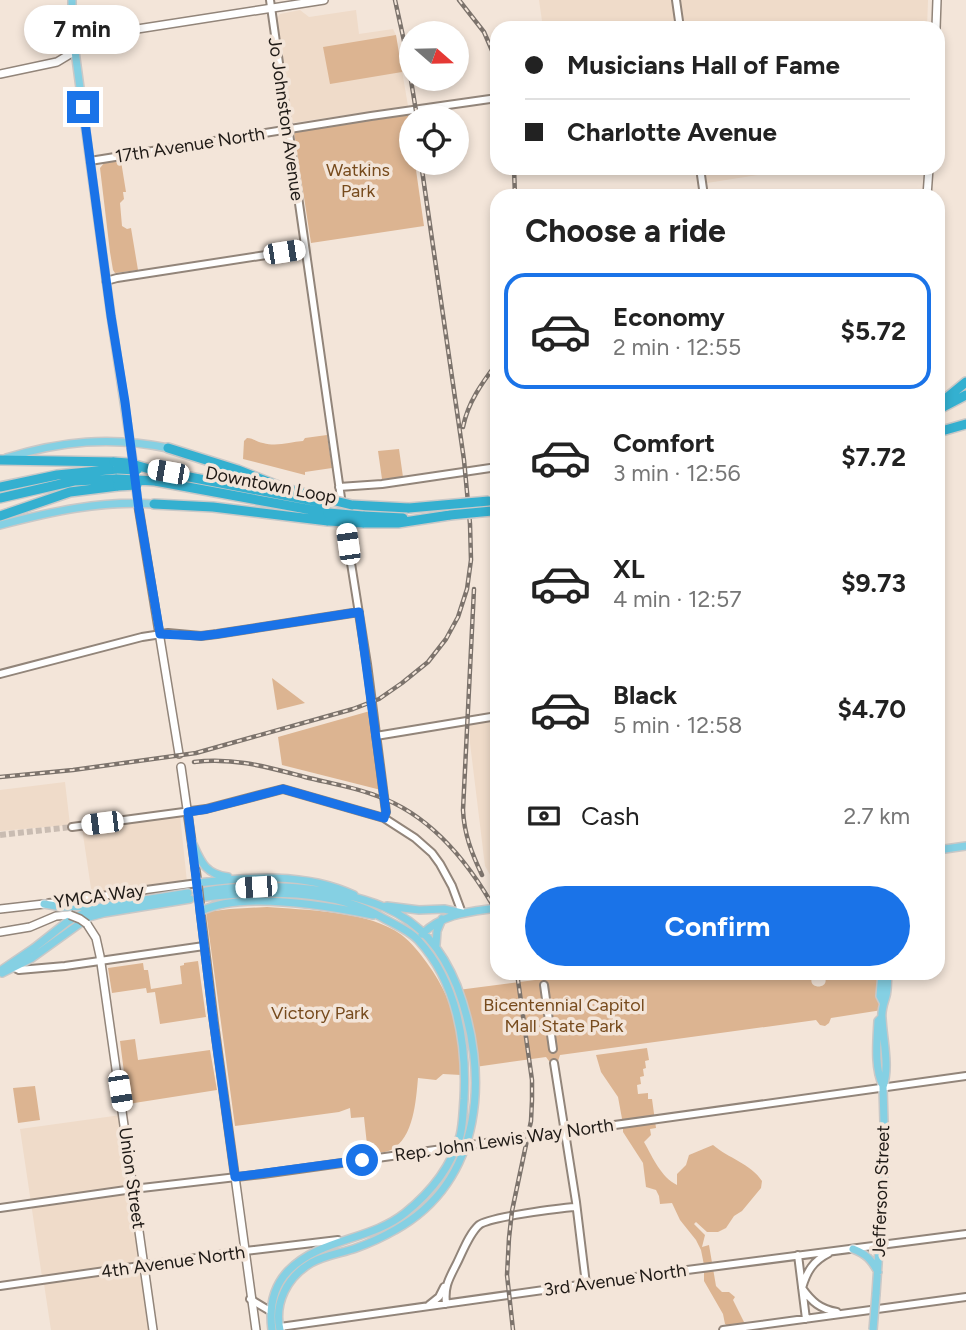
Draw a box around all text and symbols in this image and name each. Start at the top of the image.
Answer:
callout: 7 min [25,6,141,55]
text: 7 min [53,15,111,43]
north arrow [399,21,469,91]
map controls [399,21,469,175]
street label: Jo Johnston Avenue [264,36,308,202]
text: Musicians Hall of Fame [567,49,840,81]
route end [67,91,99,123]
button: locate [399,105,469,175]
text: Charlotte Avenue [567,116,777,148]
street label: 17th Avenue North [114,122,266,168]
park label: Watkins Park [326,159,390,202]
text: Choose a ride [525,212,726,250]
car [262,238,307,266]
icon: car [529,300,592,363]
text: Economy [613,301,725,333]
text: $5.72 [841,315,906,347]
text: 2 min · 12:55 [613,333,741,361]
icon: car [529,426,592,489]
text: Comfort [613,427,715,459]
text: $7.72 [841,441,906,473]
car [146,458,191,486]
text: 3 min · 12:56 [613,459,741,487]
street label: Downtown Loop [204,461,338,509]
car [335,522,362,566]
icon: car [529,552,592,615]
text: XL [613,553,645,585]
text: $9.73 [841,567,906,599]
text: 4 min · 12:57 [613,585,742,613]
icon: car [529,678,592,741]
text: Black [613,679,677,711]
text: $4.70 [837,693,906,725]
text: 5 min · 12:58 [613,711,742,739]
icon: cash [525,797,563,835]
text: Cash [581,800,640,832]
text: 2.7 km [844,802,910,830]
car [80,810,125,836]
car [235,875,278,899]
street label: YMCA Way [53,879,146,913]
button: Confirm [525,886,910,966]
park label: Bicentennial Capitol Mall State Park [483,994,645,1037]
park label: Victory Park [271,1002,369,1024]
car [107,1069,134,1113]
street label: Rep. John Lewis Way North [393,1114,615,1166]
street label: Jefferson Street [868,1124,894,1257]
street label: Union Street [114,1126,150,1230]
route start [346,1144,378,1176]
street label: 4th Avenue North [100,1241,246,1283]
street label: 3rd Avenue North [542,1259,688,1301]

